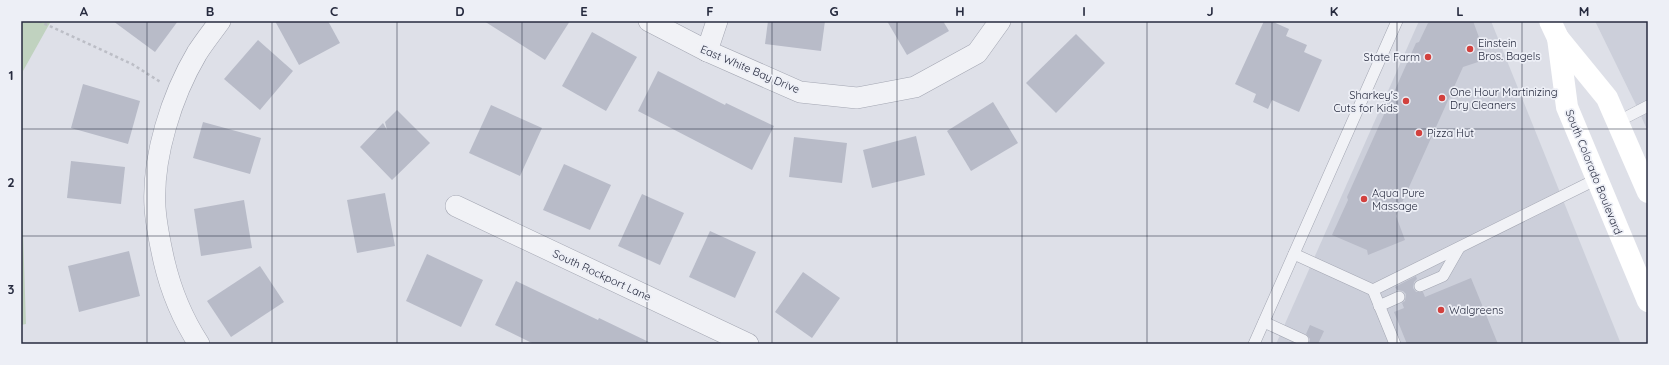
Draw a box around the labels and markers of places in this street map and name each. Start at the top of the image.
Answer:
place label: Einstein Bros. Bagels [1478,36,1540,63]
marker: Einstein Bros. Bagels [1465,44,1475,54]
place label: State Farm [1364,50,1420,64]
marker: State Farm [1423,52,1433,62]
place label: One Hour Martinizing Dry Cleaners [1450,85,1558,112]
place label: Sharkey's Cuts for Kids [1333,88,1398,115]
marker: One Hour Martinizing Dry Cleaners [1437,93,1447,103]
marker: Sharkey's Cuts for Kids [1401,96,1411,106]
place label: Pizza Hut [1427,126,1474,140]
marker: Pizza Hut [1414,128,1424,138]
place label: Aqua Pure Massage [1372,186,1425,213]
marker: Aqua Pure Massage [1359,194,1369,204]
place label: Walgreens [1449,303,1503,317]
marker: Walgreens [1436,305,1446,315]

